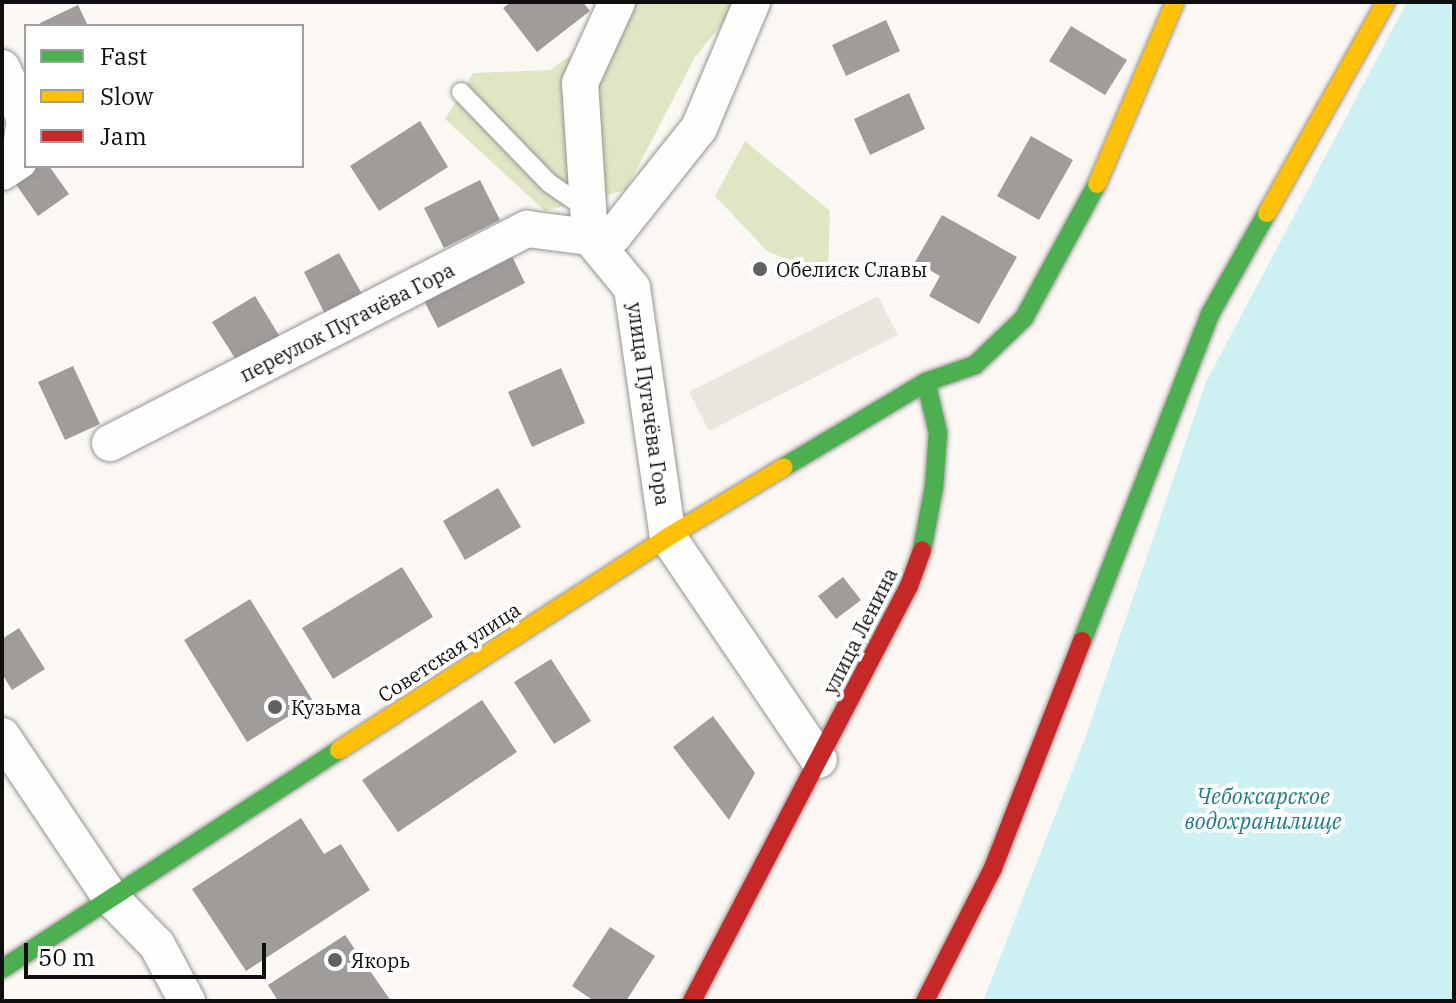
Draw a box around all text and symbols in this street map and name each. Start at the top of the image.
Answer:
legend [24,24,304,168]
text: Fast [100,40,147,72]
text: Slow [100,80,153,112]
text: Jam [100,120,147,152]
street label: переулок Пугачёва Гора [236,257,458,387]
place label: Обелиск Славы [776,257,927,281]
marker: Обелиск Славы [751,260,769,278]
street label: улица Пугачёва Гора [623,301,675,507]
street label: улица Ленина [818,564,902,698]
street label: Советская улица [373,597,525,707]
place label: Кузьма [291,695,361,719]
marker: Кузьма [266,698,284,716]
water label: Чебоксарское водохранилище [1184,782,1342,834]
scale bar [28,927,270,977]
text: 50 m [38,941,95,973]
place label: Якорь [351,948,410,972]
marker: Якорь [326,951,344,969]

